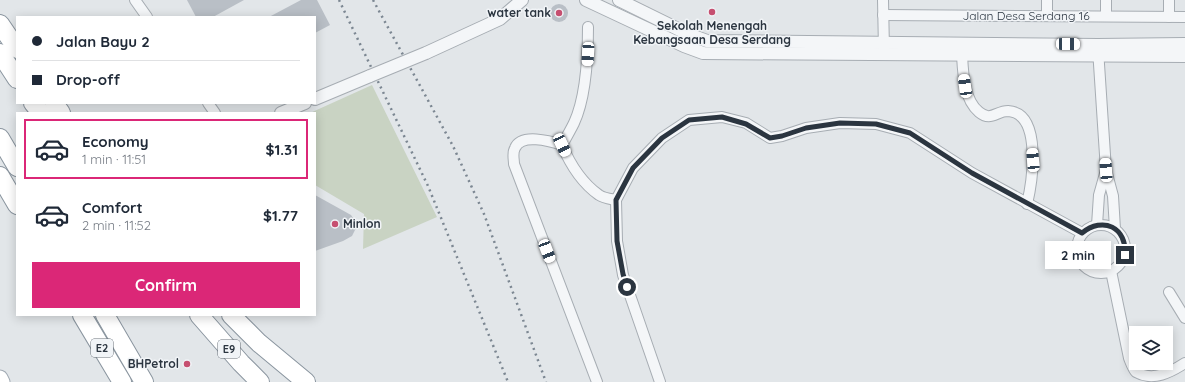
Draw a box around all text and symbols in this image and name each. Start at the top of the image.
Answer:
place label: water tank [487,5,551,20]
marker: Sekolah Menengah Kebangsaan Desa Serdang [707,7,717,17]
marker: water tank [554,8,564,18]
street label: Jalan Desa Serdang 16 [962,8,1090,23]
place label: Sekolah Menengah Kebangsaan Desa Serdang [633,18,791,47]
text: Jalan Bayu 2 [56,32,150,51]
car [1056,38,1080,50]
car [581,42,595,66]
text: Drop-off [56,70,120,89]
car [957,73,973,99]
icon: car [34,131,70,167]
text: Economy [82,132,149,151]
car [551,132,573,158]
text: $1.31 [266,140,298,159]
car [1026,148,1040,172]
text: 1 min · 11:51 [82,151,146,167]
car [1099,158,1113,182]
icon: car [34,197,70,233]
text: Comfort [82,198,143,217]
text: $1.77 [263,206,298,225]
place label: Minlon [343,216,381,231]
text: 2 min · 11:52 [82,217,151,233]
marker: Minlon [330,219,340,229]
car [537,238,557,264]
callout: 2 min [1045,241,1111,269]
route end [1116,246,1134,264]
text: 2 min [1061,247,1095,263]
button: Confirm [32,262,300,308]
route start [618,278,636,296]
map controls [1129,326,1173,370]
button: layers [1129,326,1173,370]
road number: E2 [91,339,113,357]
road number: E9 [218,340,240,358]
place label: BHPetrol [128,356,179,371]
marker: BHPetrol [182,359,192,369]

